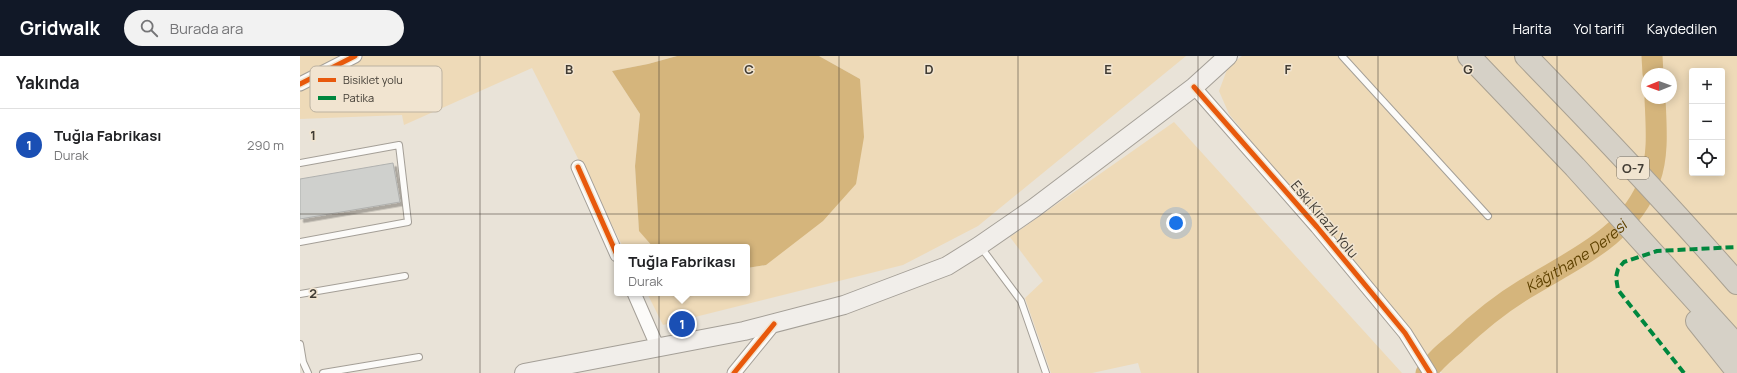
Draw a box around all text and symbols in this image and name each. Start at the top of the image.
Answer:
search box [124,10,404,46]
text: Gridwalk [20,15,100,41]
icon: search [138,17,160,39]
text: Burada ara [170,18,243,39]
text: Harita [1512,19,1551,38]
text: Yol tarifi [1573,19,1625,38]
text: Kaydedilen [1647,19,1717,38]
text: B [565,60,573,78]
text: C [744,60,754,78]
text: D [924,60,934,78]
text: E [1104,60,1112,78]
text: F [1285,60,1292,78]
text: G [1463,60,1473,78]
legend [310,66,442,112]
north arrow [1641,68,1677,104]
map controls [1689,68,1725,176]
button: + [1689,68,1725,104]
text: Yakında [16,71,80,94]
text: Bisiklet yolu [343,72,403,87]
text: Patika [343,90,374,105]
button: − [1689,104,1725,140]
text: Tuğla Fabrikası [54,125,161,146]
text: 1 [310,126,316,144]
text: 1 [26,136,32,154]
text: 290 m [247,136,284,154]
button: locate [1689,140,1725,176]
text: Durak [54,146,89,164]
road number: O-7 [1617,157,1649,179]
street label: Eski Kirazlı Yolu [1287,176,1363,262]
your location [1166,213,1186,233]
water label: Kâğıthane Deresi [1521,213,1633,297]
popup [614,244,750,296]
text: Tuğla Fabrikası [628,251,736,272]
text: Durak [628,272,663,290]
text: 2 [309,284,317,302]
pin: 1 [669,309,695,339]

